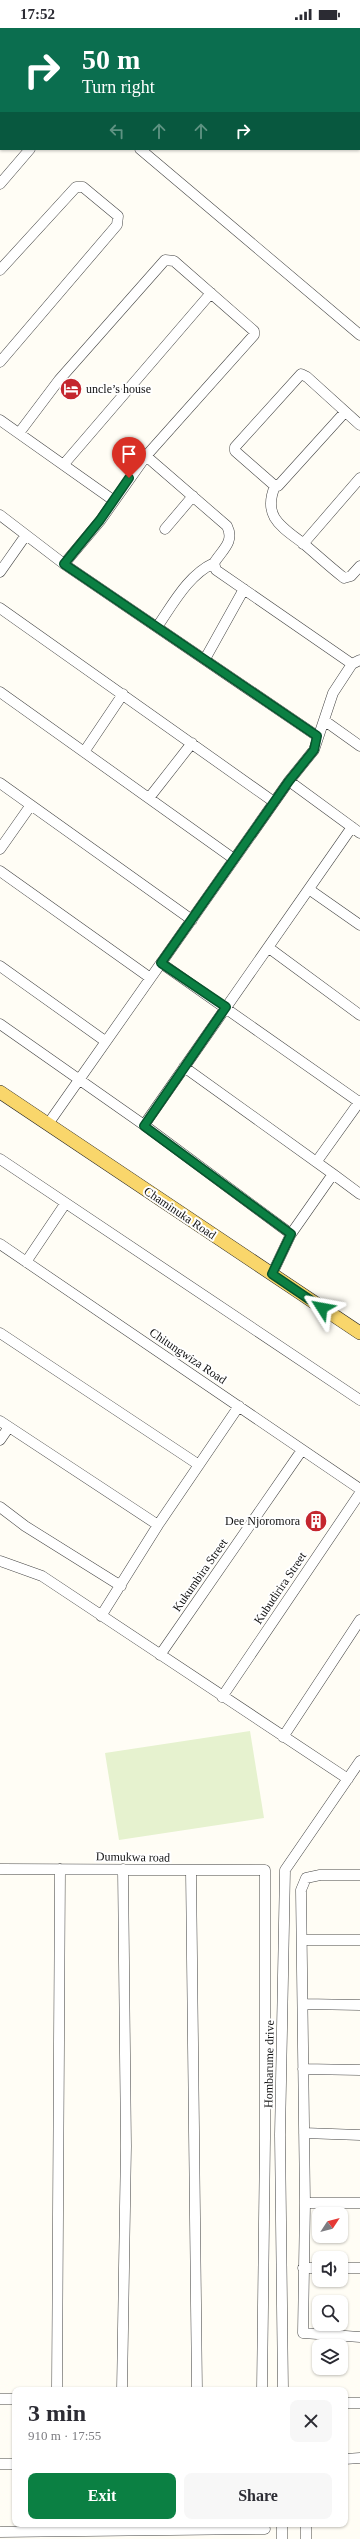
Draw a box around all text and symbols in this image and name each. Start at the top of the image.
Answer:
text: 17:52 [20,6,55,22]
icon: right [16,44,68,96]
text: 50 m [82,44,140,75]
text: Turn right [82,77,155,97]
icon: left [106,120,128,142]
icon: ahead [148,120,170,142]
icon: ahead [190,120,212,142]
icon: right [232,120,254,142]
hotel icon: uncle’s house [58,376,84,402]
place label: uncle’s house [86,382,151,396]
pin [112,437,146,478]
icon: arrive [118,443,140,465]
street label: Chaminuka Road [141,1184,219,1242]
position arrow [301,1287,343,1329]
street label: Chitungwiza Road [147,1325,229,1387]
building icon: Dee Njoromora [303,1508,329,1534]
place label: Dee Njoromora [225,1514,301,1528]
street label: Kukumbira Street [170,1535,231,1614]
street label: Kubudirira Street [251,1549,310,1627]
street label: Dumukwa road [96,1849,170,1865]
street label: Hombarume drive [261,2020,277,2108]
north arrow [312,2207,348,2243]
map controls [312,2207,348,2375]
button: sound [312,2251,348,2287]
button: search [312,2295,348,2331]
button: layers [312,2339,348,2375]
text: 3 min [28,2400,86,2426]
button: close [290,2400,332,2442]
text: 910 m · 17:55 [28,2428,101,2443]
button: Exit [28,2473,176,2519]
button: Share [184,2473,332,2519]

